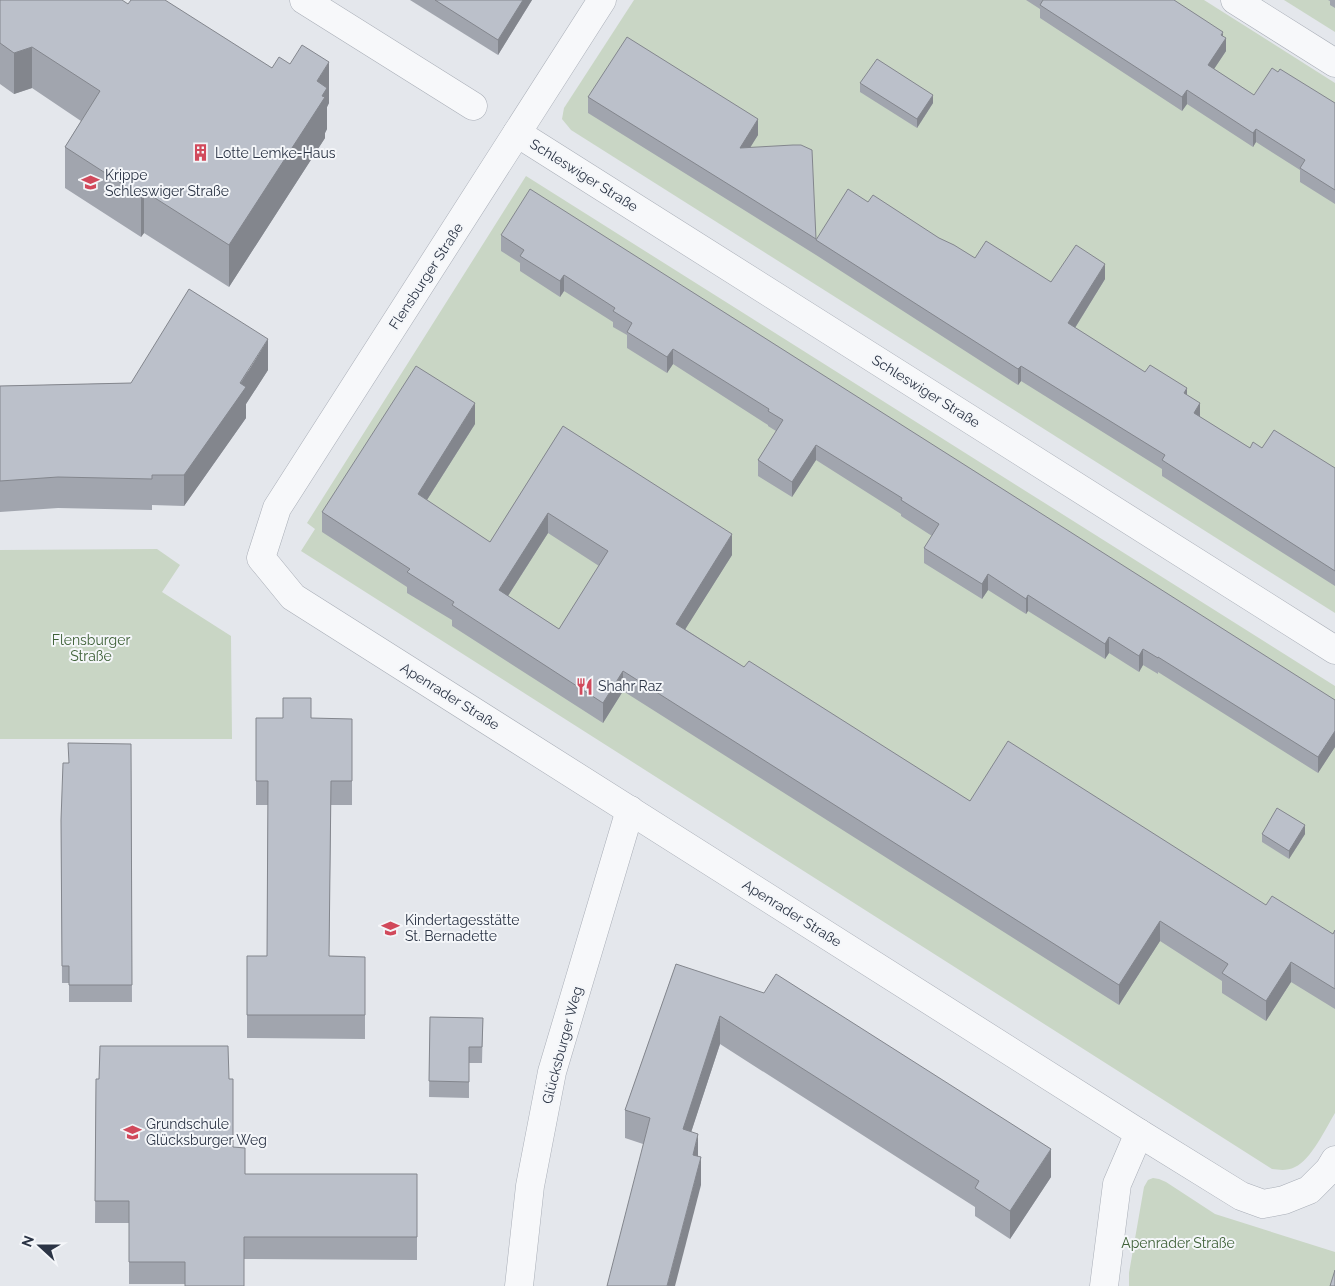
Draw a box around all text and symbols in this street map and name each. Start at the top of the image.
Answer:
street label: Schleswiger Straße [527,135,641,215]
building icon: Lotte Lemke-Haus [191,143,211,163]
place label: Lotte Lemke-Haus [215,145,336,161]
place label: Krippe Schleswiger Straße [105,167,229,199]
school or university icon: Krippe Schleswiger Straße [81,173,101,193]
street label: Flensburger Straße [386,220,466,332]
street label: Schleswiger Straße [869,351,983,431]
park label: Flensburger Straße [52,632,130,664]
street label: Apenrader Straße [398,659,502,733]
restaurant icon: Shahr Raz [574,676,594,696]
place label: Shahr Raz [598,678,662,694]
street label: Apenrader Straße [740,876,844,950]
place label: Kindertagesstätte St. Bernadette [405,912,520,944]
school or university icon: Kindertagesstätte St. Bernadette [381,918,401,938]
street label: Glücksburger Weg [539,985,585,1105]
place label: Grundschule Glücksburger Weg [146,1116,267,1148]
school or university icon: Grundschule Glücksburger Weg [122,1122,142,1142]
north arrow [15,1221,65,1271]
text: N [18,1233,37,1249]
park label: Apenrader Straße [1121,1235,1235,1251]

